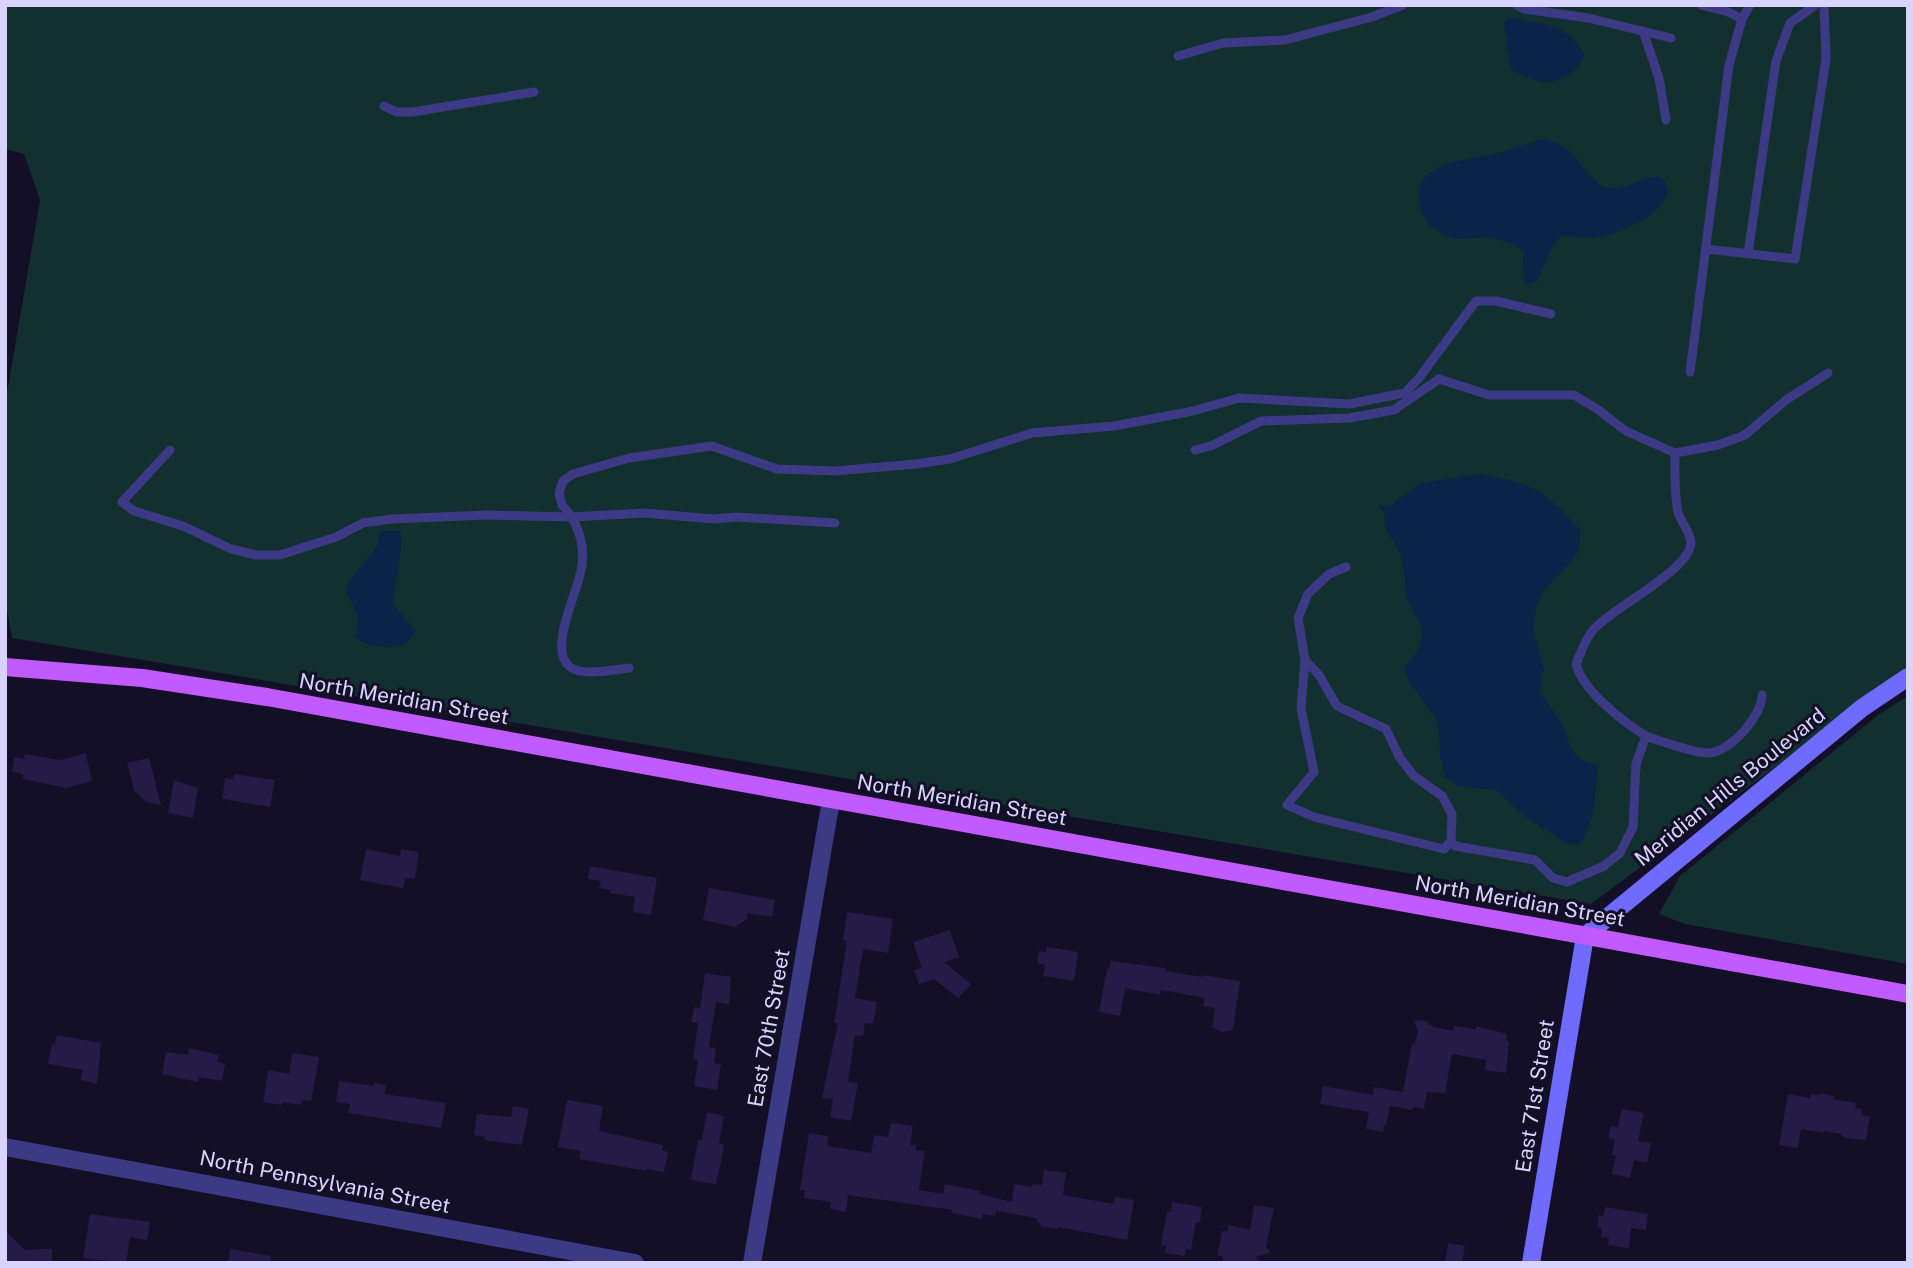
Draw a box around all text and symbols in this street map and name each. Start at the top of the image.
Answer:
street label: North Meridian Street [297,668,511,729]
street label: Meridian Hills Boulevard [1629,702,1830,871]
street label: North Meridian Street [855,769,1069,830]
street label: North Meridian Street [1413,870,1627,931]
street label: East 70th Street [742,947,795,1109]
street label: East 71st Street [1510,1018,1559,1174]
street label: North Pennsylvania Street [197,1145,453,1218]

